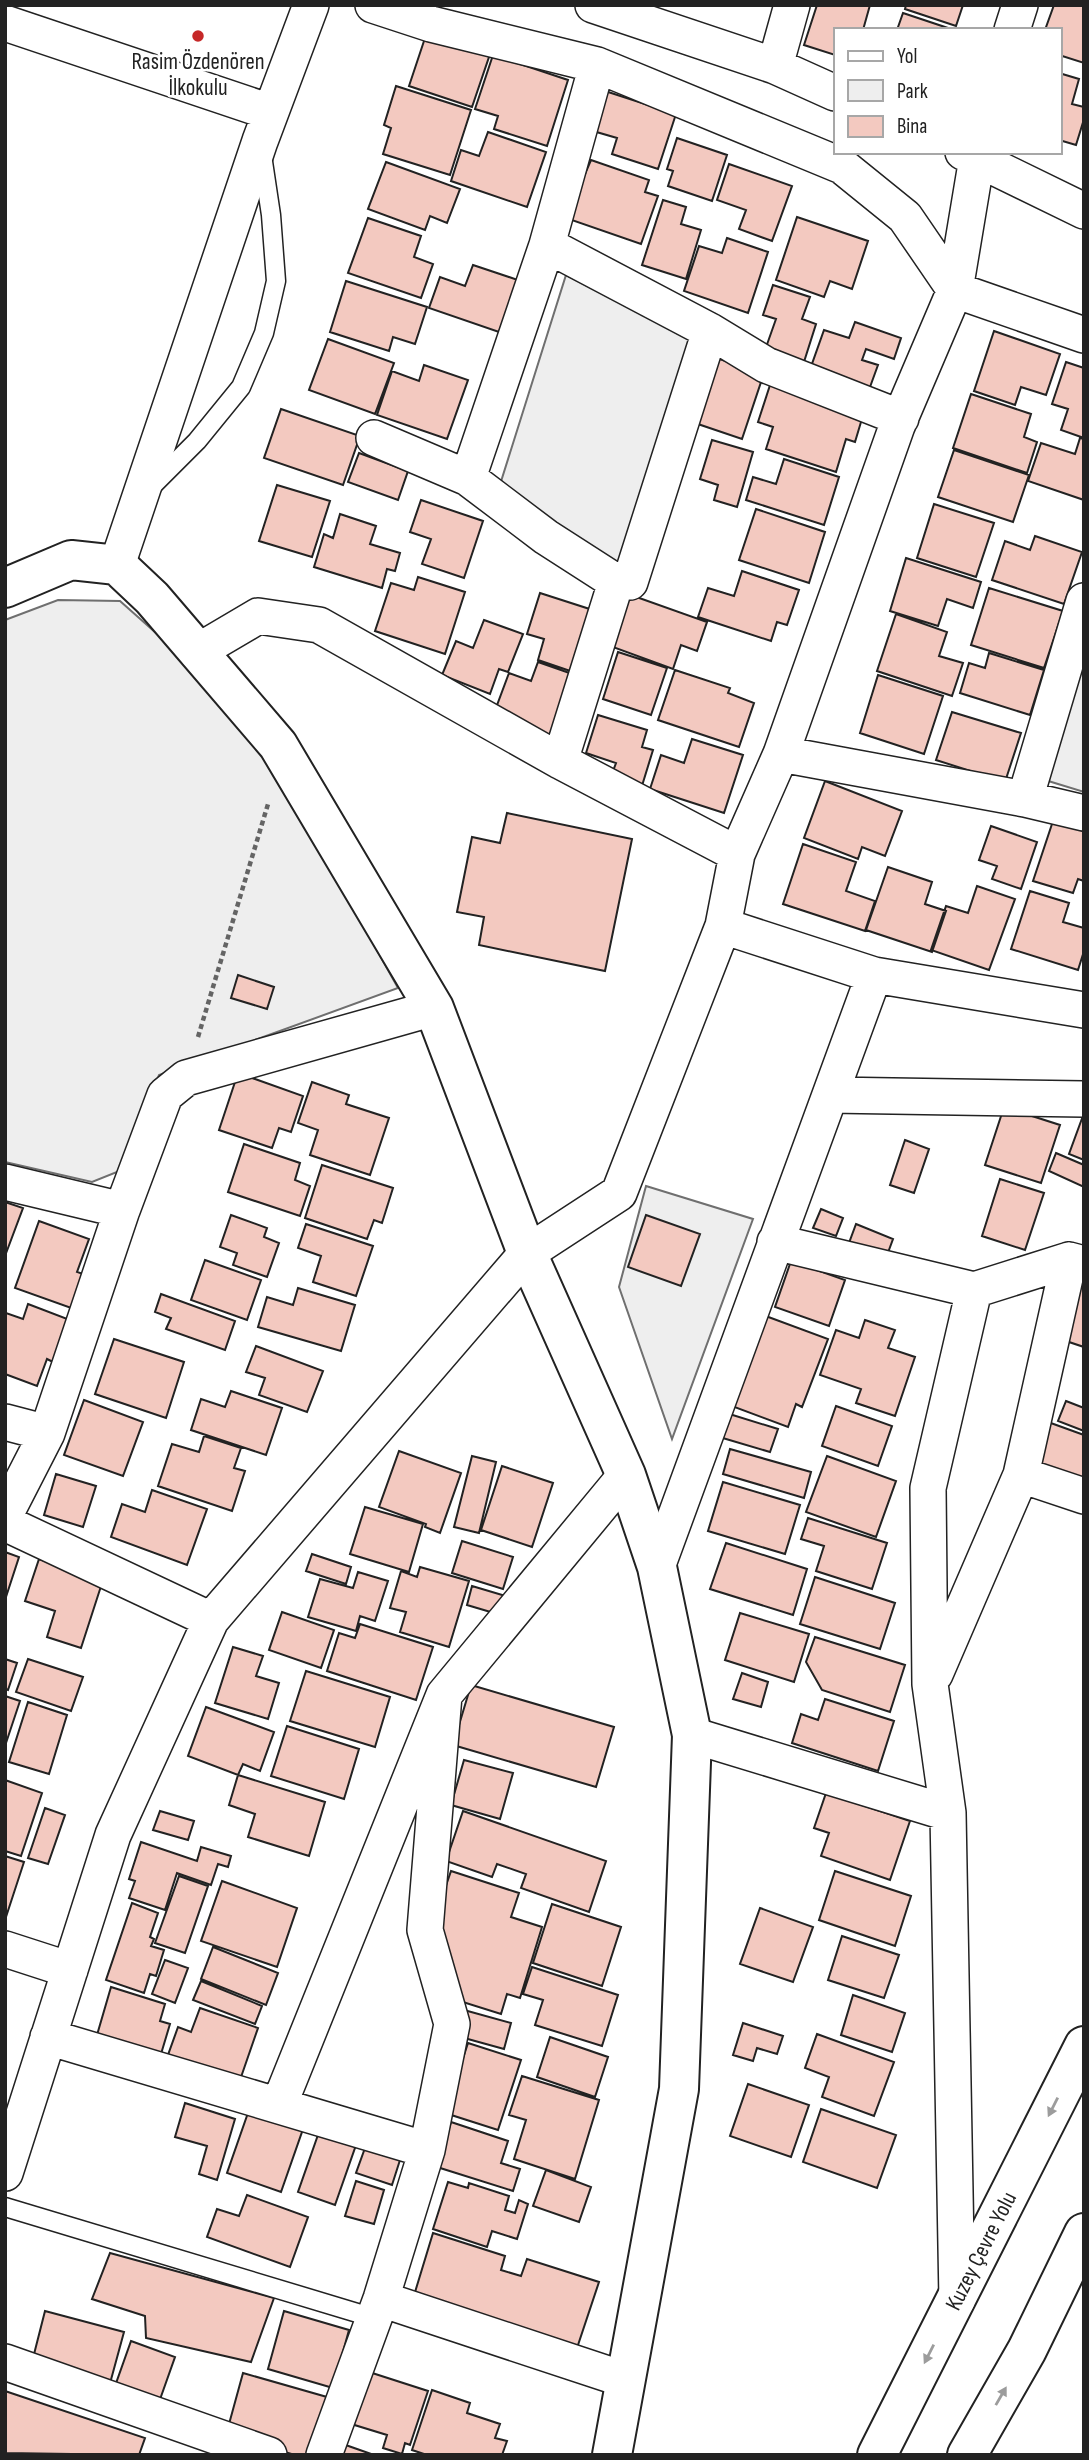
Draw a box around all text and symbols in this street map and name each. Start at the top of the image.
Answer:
marker: Rasim Özdenören İlkokulu [190,28,206,44]
legend [834,28,1061,154]
text: Yol [897,44,917,69]
place label: Rasim Özdenören İlkokulu [132,48,264,102]
text: Park [897,79,928,104]
text: Bina [897,114,927,139]
one-way arrow [1048,2097,1059,2117]
street label: Kuzey Çevre Yolu [940,2187,1023,2315]
one-way arrow [923,2344,934,2364]
one-way arrow [995,2386,1007,2405]

